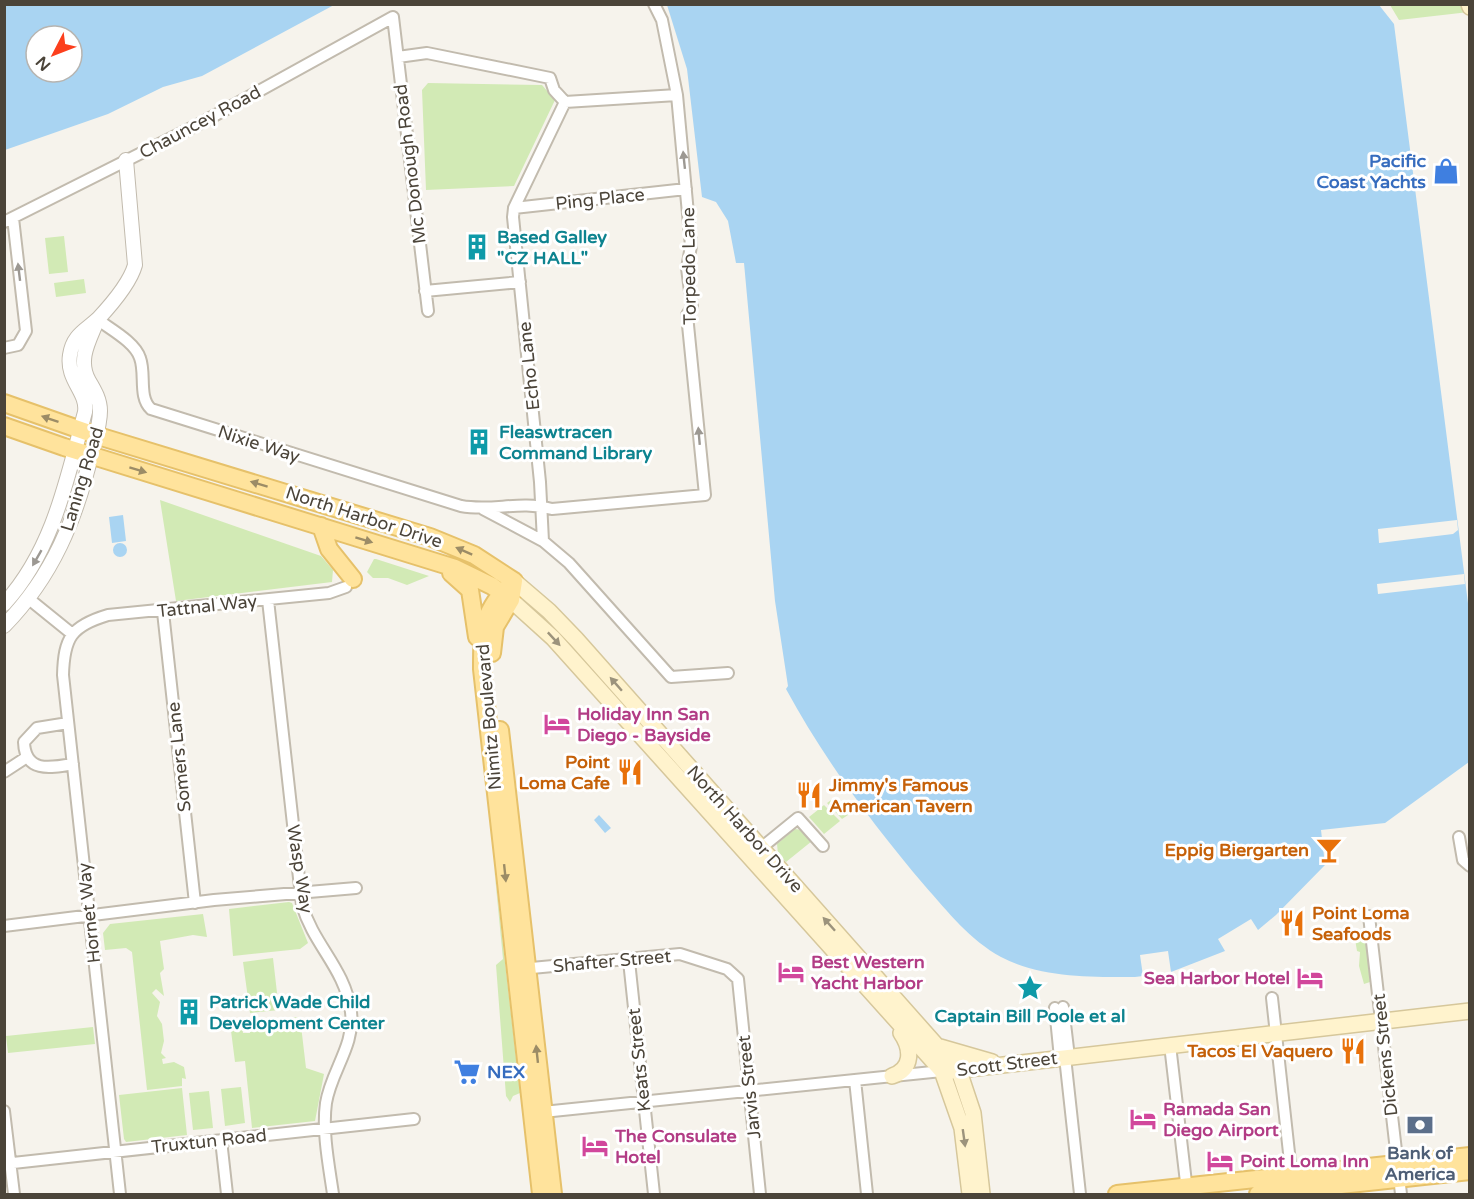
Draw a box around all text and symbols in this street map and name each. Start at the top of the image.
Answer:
north arrow [24,24,84,84]
text: N [32,52,55,75]
street label: Chauncey Road [135,81,265,163]
street label: Mc Donough Road [389,83,431,245]
one-way arrow [679,150,689,169]
place label: Pacific Coast Yachts [1317,150,1426,193]
shop icon: Pacific Coast Yachts [1431,156,1461,186]
street label: Ping Place [554,183,646,215]
street label: Torpedo Lane [677,207,701,325]
place label: Based Galley "CZ HALL" [497,226,607,269]
building icon: Based Galley "CZ HALL" [462,232,492,262]
one-way arrow [14,262,24,281]
street label: Echo Lane [513,321,545,411]
one-way arrow [41,414,59,424]
street label: Nixie Way [215,420,303,468]
place label: Fleaswtracen Command Library [499,421,652,464]
street label: Laning Road [56,424,108,534]
building icon: Fleaswtracen Command Library [464,427,494,457]
one-way arrow [694,427,704,446]
one-way arrow [129,466,147,475]
one-way arrow [249,479,267,488]
street label: North Harbor Drive [283,481,445,553]
one-way arrow [355,536,373,545]
one-way arrow [455,546,472,555]
one-way arrow [32,550,42,567]
street label: Tattnal Way [156,590,258,622]
one-way arrow [547,632,561,647]
street label: Nimitz Boulevard [472,643,506,791]
one-way arrow [610,677,623,692]
street label: Somers Lane [162,701,196,813]
place label: Holiday Inn San Diego - Bayside [577,703,711,746]
hotel icon: Holiday Inn San Diego - Bayside [542,709,572,739]
place label: Point Loma Cafe [518,751,610,794]
restaurant icon: Point Loma Cafe [615,757,645,787]
street label: North Harbor Drive [682,761,808,897]
place label: Jimmy's Famous American Tavern [828,774,973,817]
restaurant icon: Jimmy's Famous American Tavern [794,780,824,810]
street label: Wasp Way [282,823,318,915]
bar icon: Eppig Biergarten [1314,835,1344,865]
place label: Eppig Biergarten [1165,839,1309,861]
street label: Hornet Way [73,861,105,964]
one-way arrow [500,864,509,883]
place label: Point Loma Seafoods [1312,902,1410,945]
restaurant icon: Point Loma Seafoods [1277,908,1307,938]
one-way arrow [823,917,836,932]
street label: Shafter Street [552,945,672,977]
place label: Best Western Yacht Harbor [811,951,925,994]
hotel icon: Best Western Yacht Harbor [776,957,806,987]
hotel icon: Sea Harbor Hotel [1295,963,1325,993]
place label: Sea Harbor Hotel [1144,967,1290,989]
place icon: Captain Bill Poole et al [1015,973,1045,1003]
place label: Patrick Wade Child Development Center [209,991,386,1034]
street label: Dickens Street [1368,993,1402,1117]
building icon: Patrick Wade Child Development Center [174,997,204,1027]
place label: Captain Bill Poole et al [935,1005,1125,1027]
street label: Keats Street [623,1007,655,1113]
street label: Jarvis Street [733,1034,765,1140]
restaurant icon: Tacos El Vaquero [1338,1036,1368,1066]
place label: Tacos El Vaquero [1186,1040,1333,1062]
one-way arrow [533,1044,542,1063]
street label: Scott Street [955,1047,1059,1081]
supermarket icon: NEX [452,1057,482,1087]
place label: NEX [487,1061,525,1083]
place label: Ramada San Diego Airport [1163,1098,1279,1141]
hotel icon: Ramada San Diego Airport [1128,1104,1158,1134]
bank icon: Bank of America [1405,1110,1435,1140]
street label: Truxtun Road [150,1124,268,1158]
place label: The Consulate Hotel [614,1125,737,1168]
one-way arrow [959,1129,968,1148]
hotel icon: The Consulate Hotel [580,1131,610,1161]
place label: Bank of America [1384,1142,1456,1185]
hotel icon: Point Loma Inn [1205,1146,1235,1176]
place label: Point Loma Inn [1240,1150,1369,1172]

